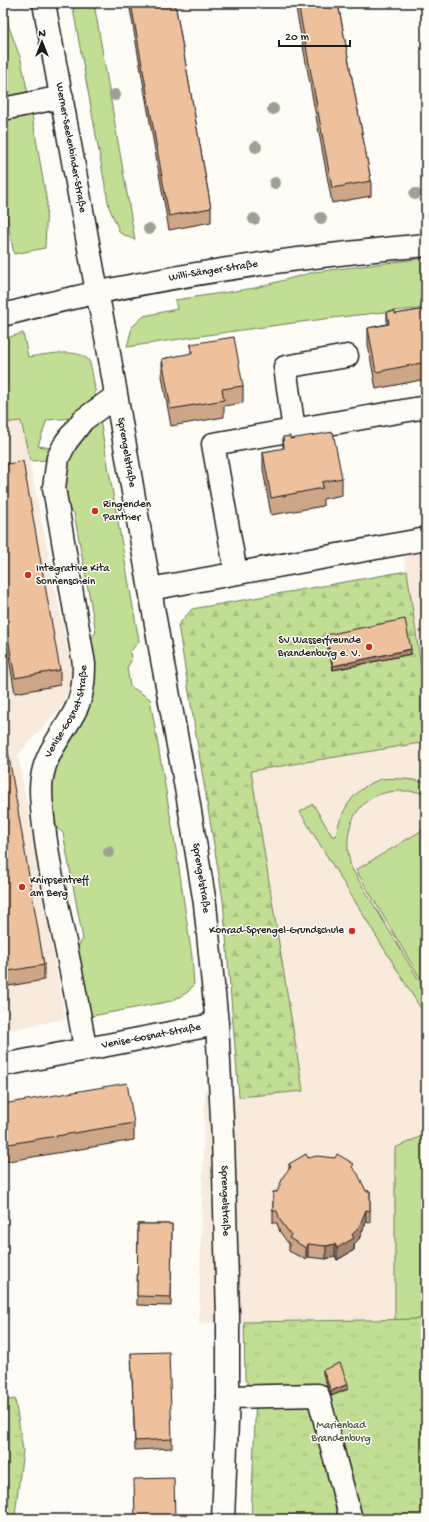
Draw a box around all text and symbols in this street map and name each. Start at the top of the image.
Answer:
north arrow [22,22,62,62]
scale bar [279,22,350,48]
text: N [38,28,46,40]
text: 20 m [285,31,310,45]
street label: Werner-Seelenbinder-Straße [53,82,88,214]
street label: Willi-Sänger-Straße [168,258,259,284]
street label: Sprengelstraße [114,417,138,489]
place label: Ringenden Panther [102,499,152,524]
marker: Ringenden Panther [90,506,100,516]
place label: Integrative Kita Sonnenschein [36,563,110,588]
marker: Integrative Kita Sonnenschein [23,570,33,580]
place label: SV Wasserfreunde Brandenburg e. V. [277,634,361,660]
marker: SV Wasserfreunde Brandenburg e. V. [364,642,374,652]
street label: Venise-Gosnat-Straße [42,665,90,761]
street label: Sprengelstraße [189,842,212,914]
place label: Knirpsentreff am Berg [30,874,90,900]
marker: Knirpsentreff am Berg [17,882,27,892]
place label: Konrad-Sprengel-Grundschule [209,925,344,937]
marker: Konrad-Sprengel-Grundschule [347,926,357,936]
street label: Venise-Gosnat-Straße [100,1021,202,1052]
street label: Sprengelstraße [218,1165,232,1237]
park label: Marienbad Brandenburg [310,1420,371,1445]

